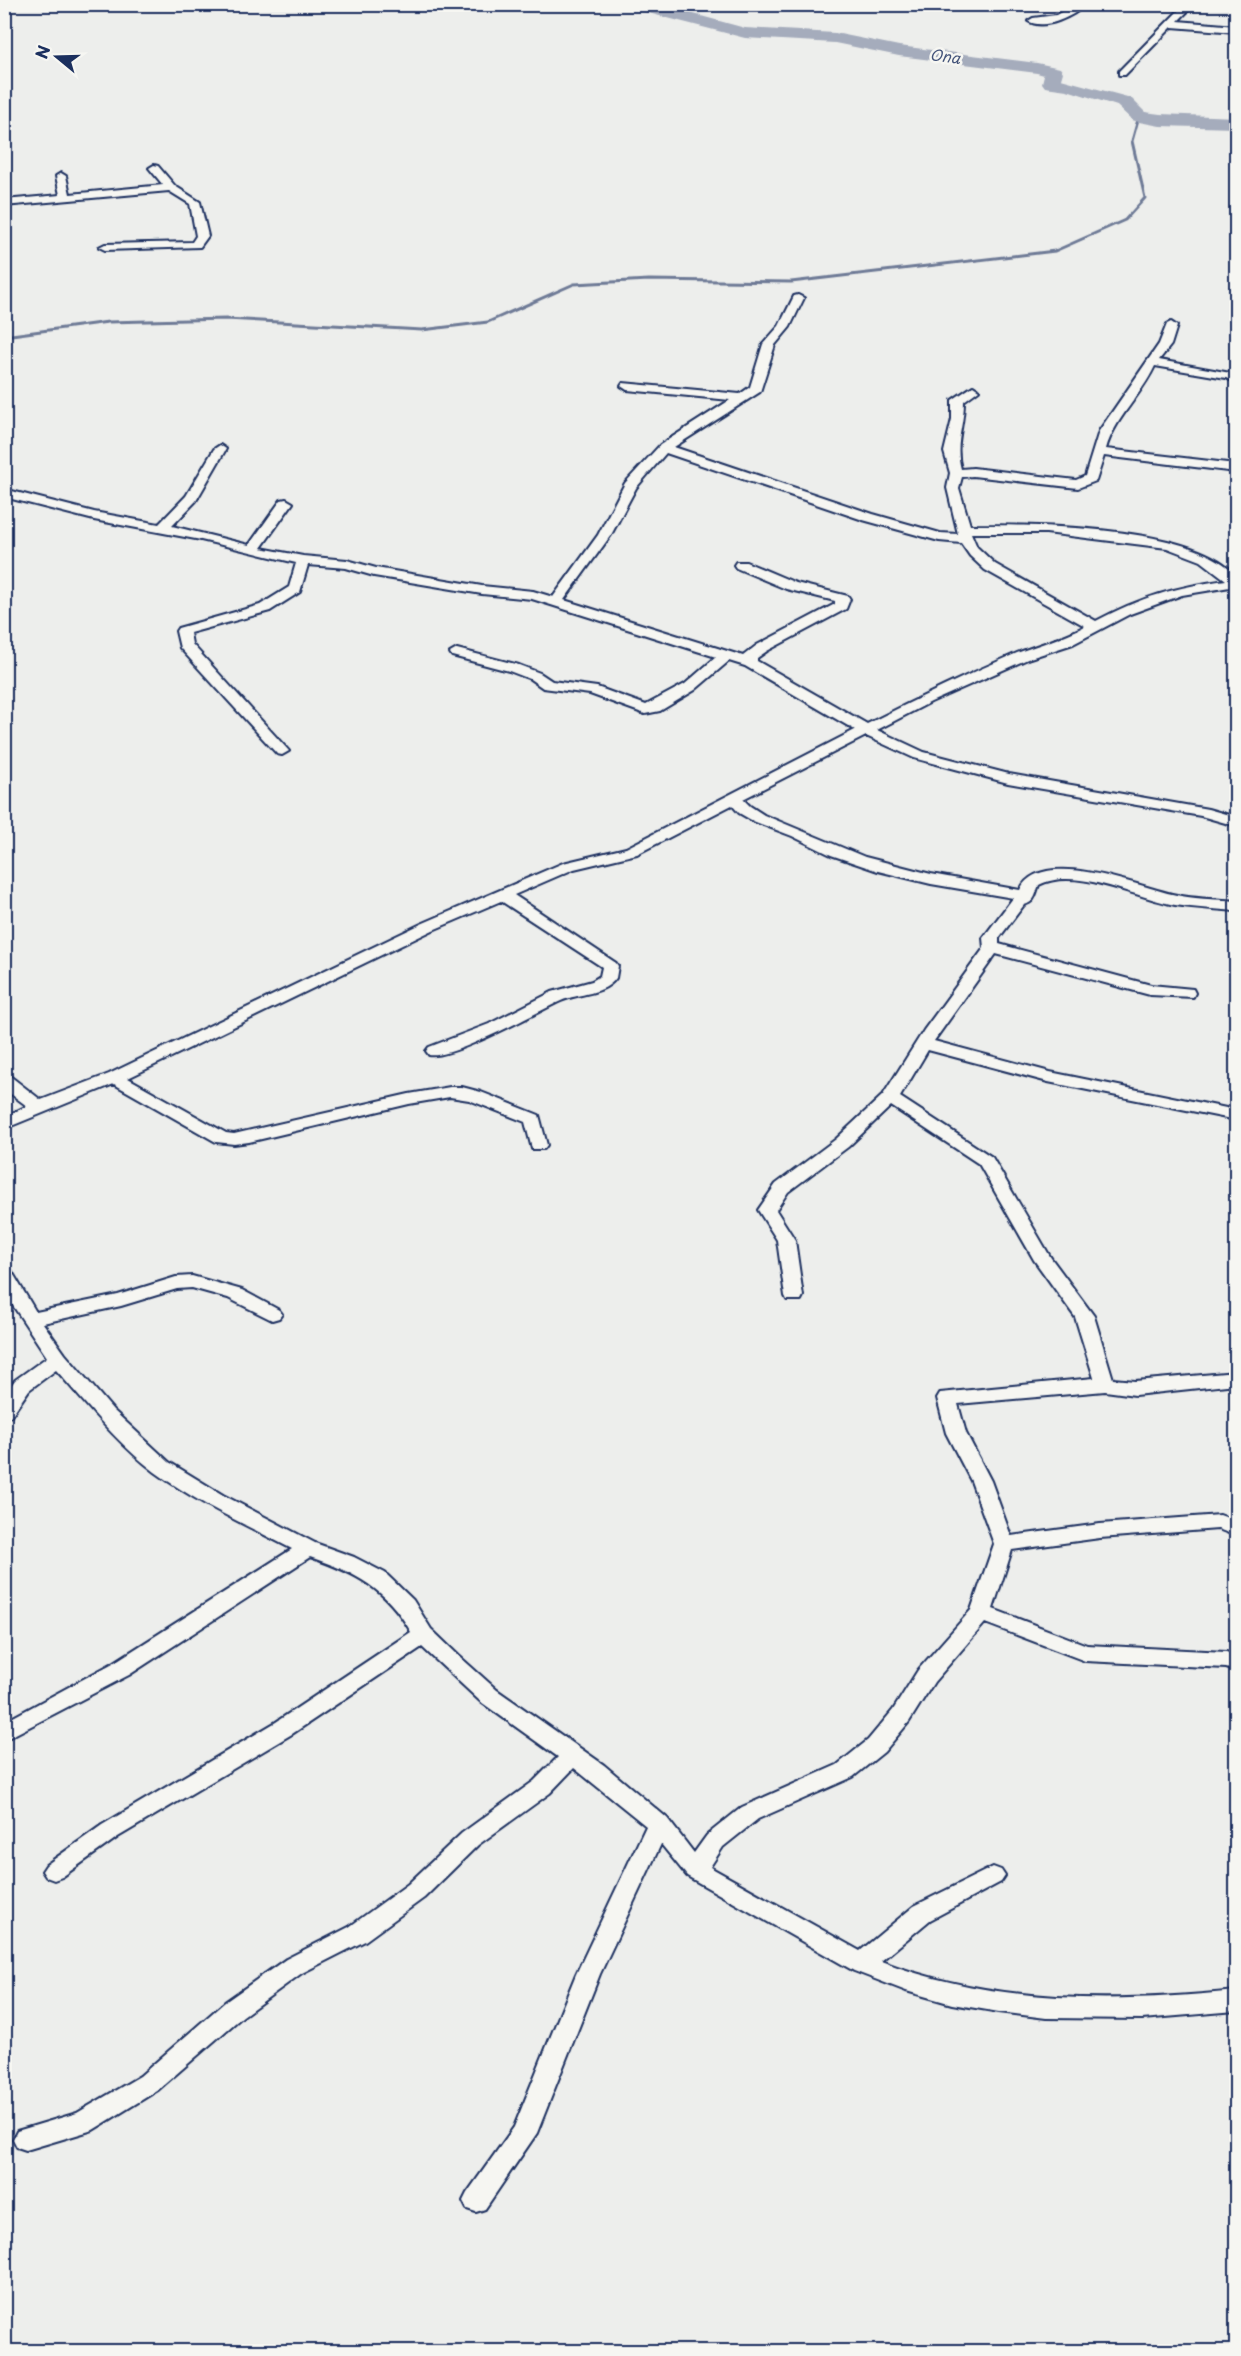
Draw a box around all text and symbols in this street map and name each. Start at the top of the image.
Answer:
north arrow [27,27,87,87]
text: N [28,42,55,62]
water label: Ona [929,42,962,69]

